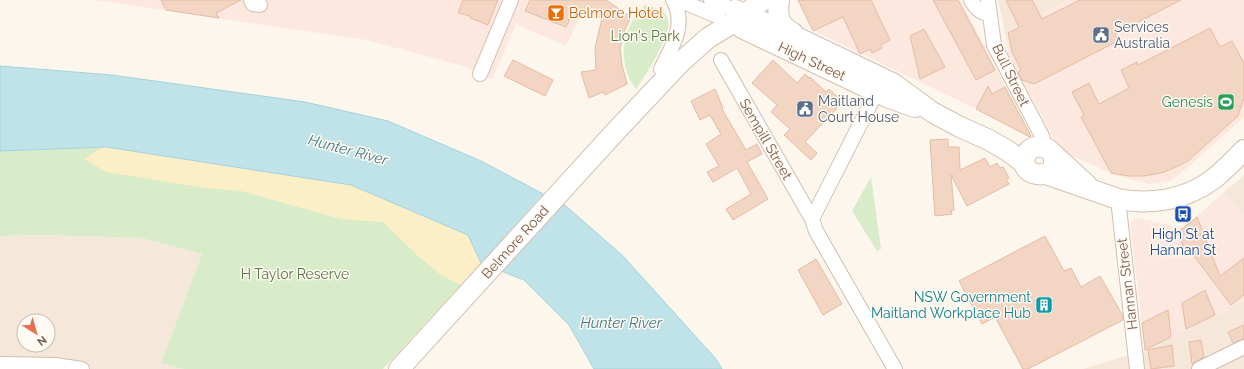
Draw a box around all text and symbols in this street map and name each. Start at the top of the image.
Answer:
bar icon: Belmore Hotel [546,3,566,23]
place label: Belmore Hotel [569,5,663,21]
place label: Services Australia [1114,19,1170,51]
public building icon: Services Australia [1091,25,1111,45]
park label: Lion's Park [610,28,680,44]
street label: High Street [776,38,849,84]
street label: Bull Street [989,41,1033,109]
sports icon: Genesis [1216,92,1236,112]
place label: Maitland Court House [818,93,899,125]
place label: Genesis [1162,94,1213,110]
street label: Sempill Street [736,96,796,183]
public building icon: Maitland Court House [795,99,815,119]
water label: Hunter River [306,131,391,169]
street label: Belmore Road [478,202,552,282]
bus stop icon: High St at Hannan St [1173,204,1193,224]
place label: High St at Hannan St [1150,226,1217,258]
street label: Hannan Street [1113,237,1141,331]
park label: H Taylor Reserve [241,266,349,282]
place label: NSW Government Maitland Workplace Hub [871,289,1031,321]
building icon: NSW Government Maitland Workplace Hub [1034,295,1054,315]
north arrow [16,313,56,353]
water label: Hunter River [580,314,663,332]
text: N [34,333,49,348]

